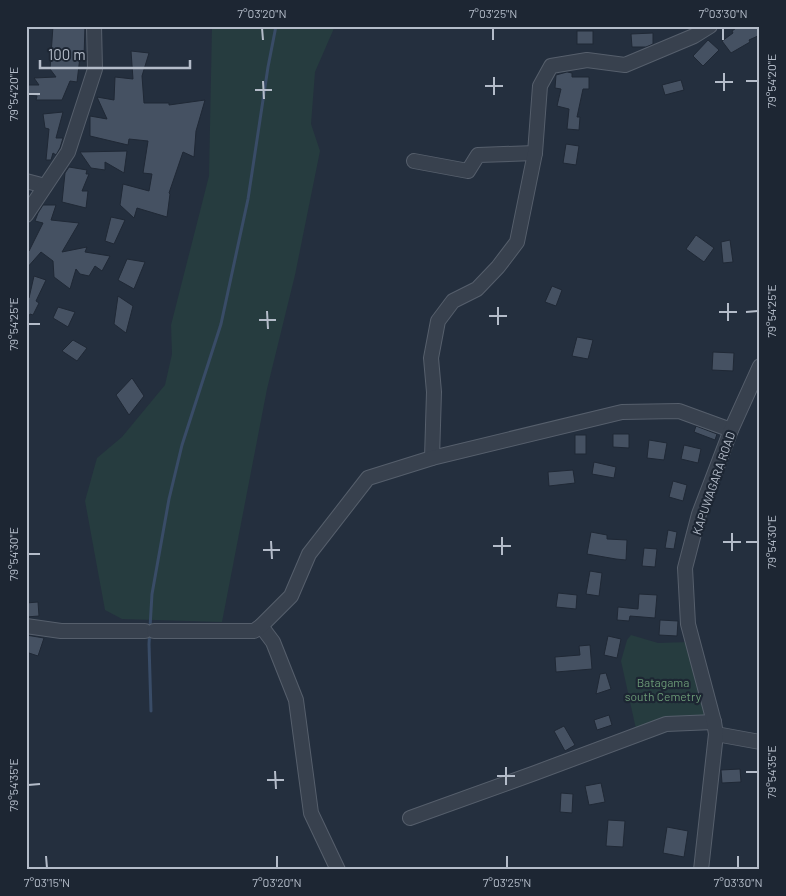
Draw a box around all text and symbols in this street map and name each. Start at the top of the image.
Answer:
text: 7°03'20"N [237,6,287,20]
text: 7°03'25"N [469,6,517,20]
text: 7°03'30"N [698,6,748,20]
scale bar [40,38,190,70]
text: 100 m [48,45,86,63]
text: 79°54'20"E [764,54,778,108]
text: 79°54'20"E [6,67,20,121]
text: 79°54'25"E [764,284,778,338]
text: 79°54'25"E [6,297,20,351]
street label: KAPUWAGARA ROAD [689,430,737,536]
text: 79°54'30"E [764,515,778,569]
text: 79°54'30"E [6,527,20,581]
park label: Batagama south Cemetry [625,675,702,703]
text: 79°54'35"E [764,745,778,799]
text: 79°54'35"E [6,758,20,812]
text: 7°03'15"N [24,875,70,889]
text: 7°03'20"N [252,875,302,889]
text: 7°03'25"N [483,875,531,889]
text: 7°03'30"N [713,875,763,889]

